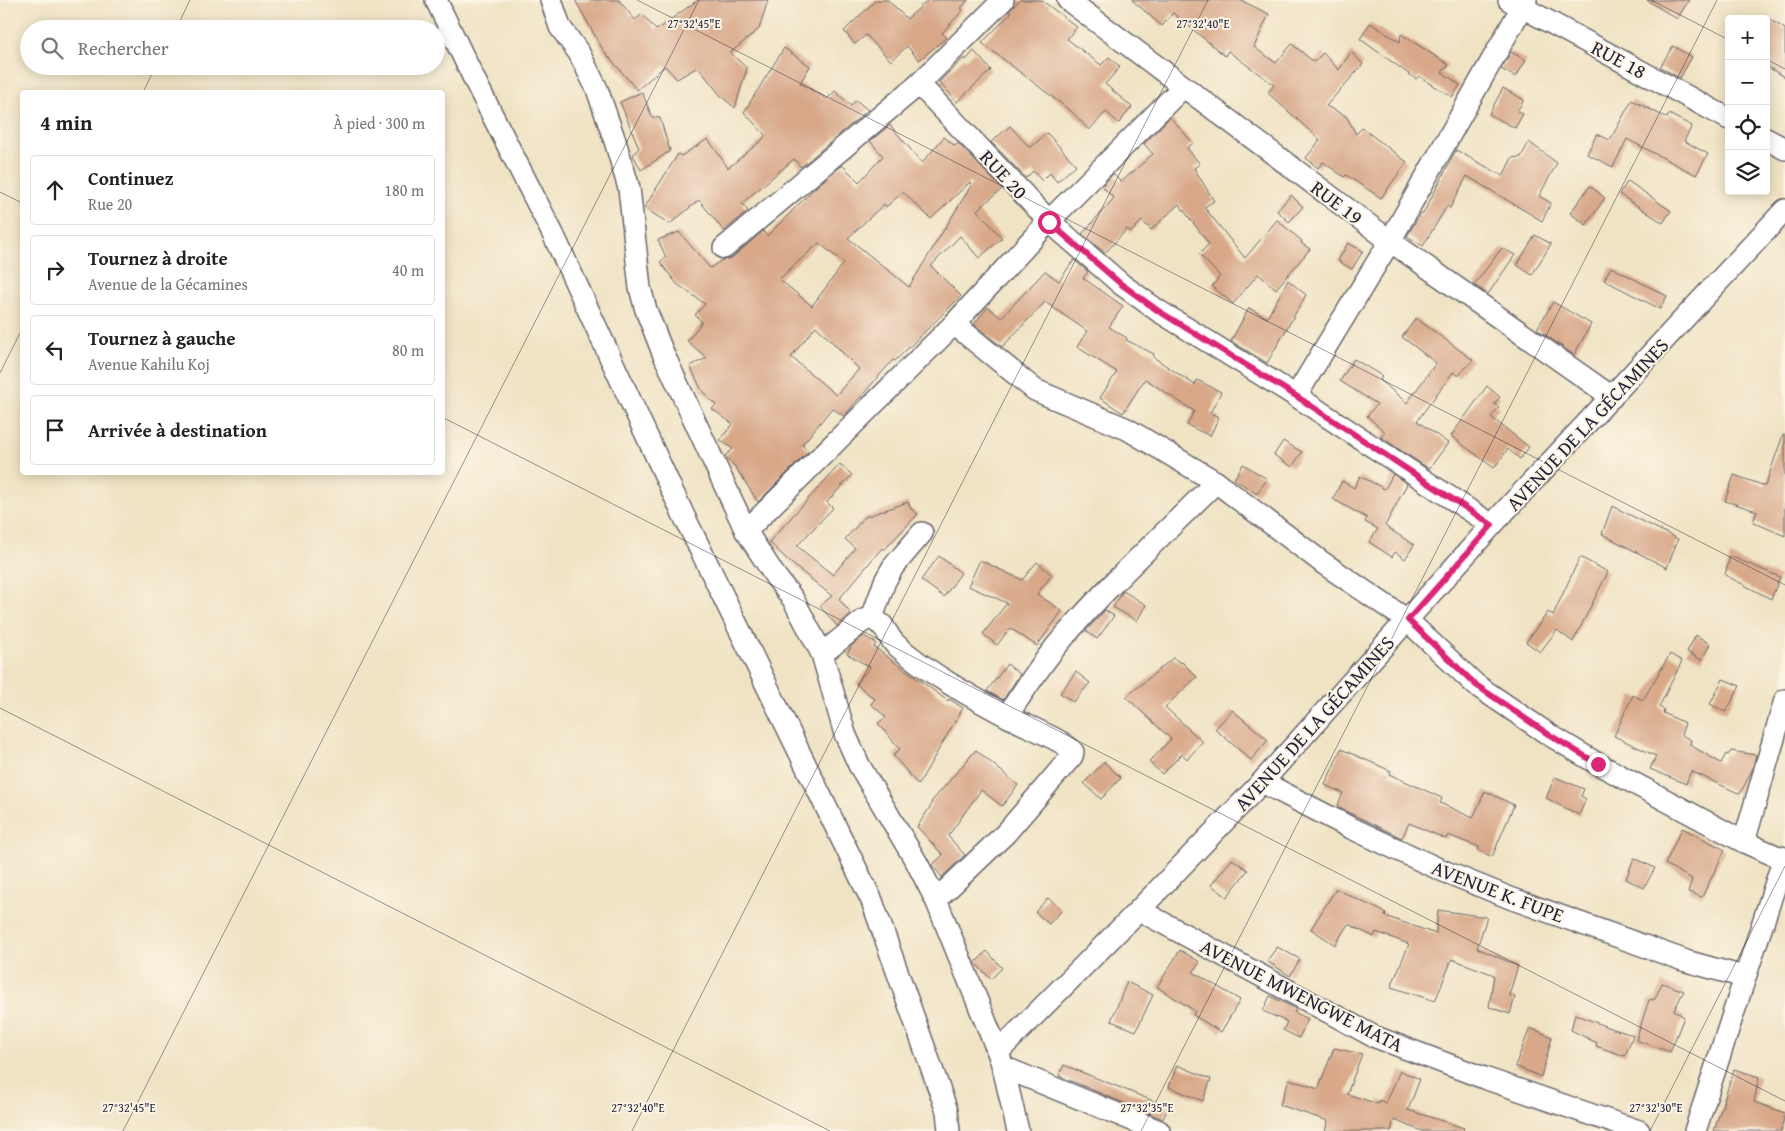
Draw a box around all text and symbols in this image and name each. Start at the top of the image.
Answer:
text: 27°32'45"E [667,15,721,32]
text: 27°32'40"E [1176,15,1230,32]
map controls [1725,15,1770,195]
button: + [1725,15,1770,60]
search box [20,20,445,75]
street label: RUE 18 [1586,32,1652,86]
icon: search [38,34,66,62]
text: Rechercher [78,34,169,62]
button: − [1725,60,1770,105]
button: locate [1725,105,1770,150]
text: 4 min [40,107,92,138]
text: À pied · 300 m [333,111,425,135]
street label: RUE 20 [973,143,1035,205]
button: layers [1725,150,1770,195]
text: Continuez [88,164,174,192]
street label: RUE 19 [1305,173,1369,231]
icon: ahead [41,176,69,204]
text: 180 m [384,178,424,202]
text: Rue 20 [88,192,132,216]
route start [1038,211,1061,234]
text: Tournez à droite [88,244,228,272]
icon: right [41,256,69,284]
text: 40 m [392,258,424,282]
text: Avenue de la Gécamines [88,272,248,296]
text: Tournez à gauche [88,324,236,352]
street label: AVENUE DE LA GÉCAMINES [1499,331,1675,517]
icon: left [41,336,69,364]
text: 80 m [392,338,424,362]
text: Avenue Kahilu Koj [88,352,210,376]
icon: arrive [41,416,69,444]
text: Arrivée à destination [88,416,267,444]
street label: AVENUE DE LA GÉCAMINES [1227,629,1401,817]
route end [1587,753,1610,776]
street label: AVENUE K. FUPE [1428,852,1568,930]
street label: AVENUE MWENGWE MATA [1196,931,1408,1059]
text: 27°32'45"E [102,1099,156,1116]
text: 27°32'40"E [611,1099,665,1116]
text: 27°32'35"E [1120,1099,1174,1116]
text: 27°32'30"E [1629,1099,1683,1116]

